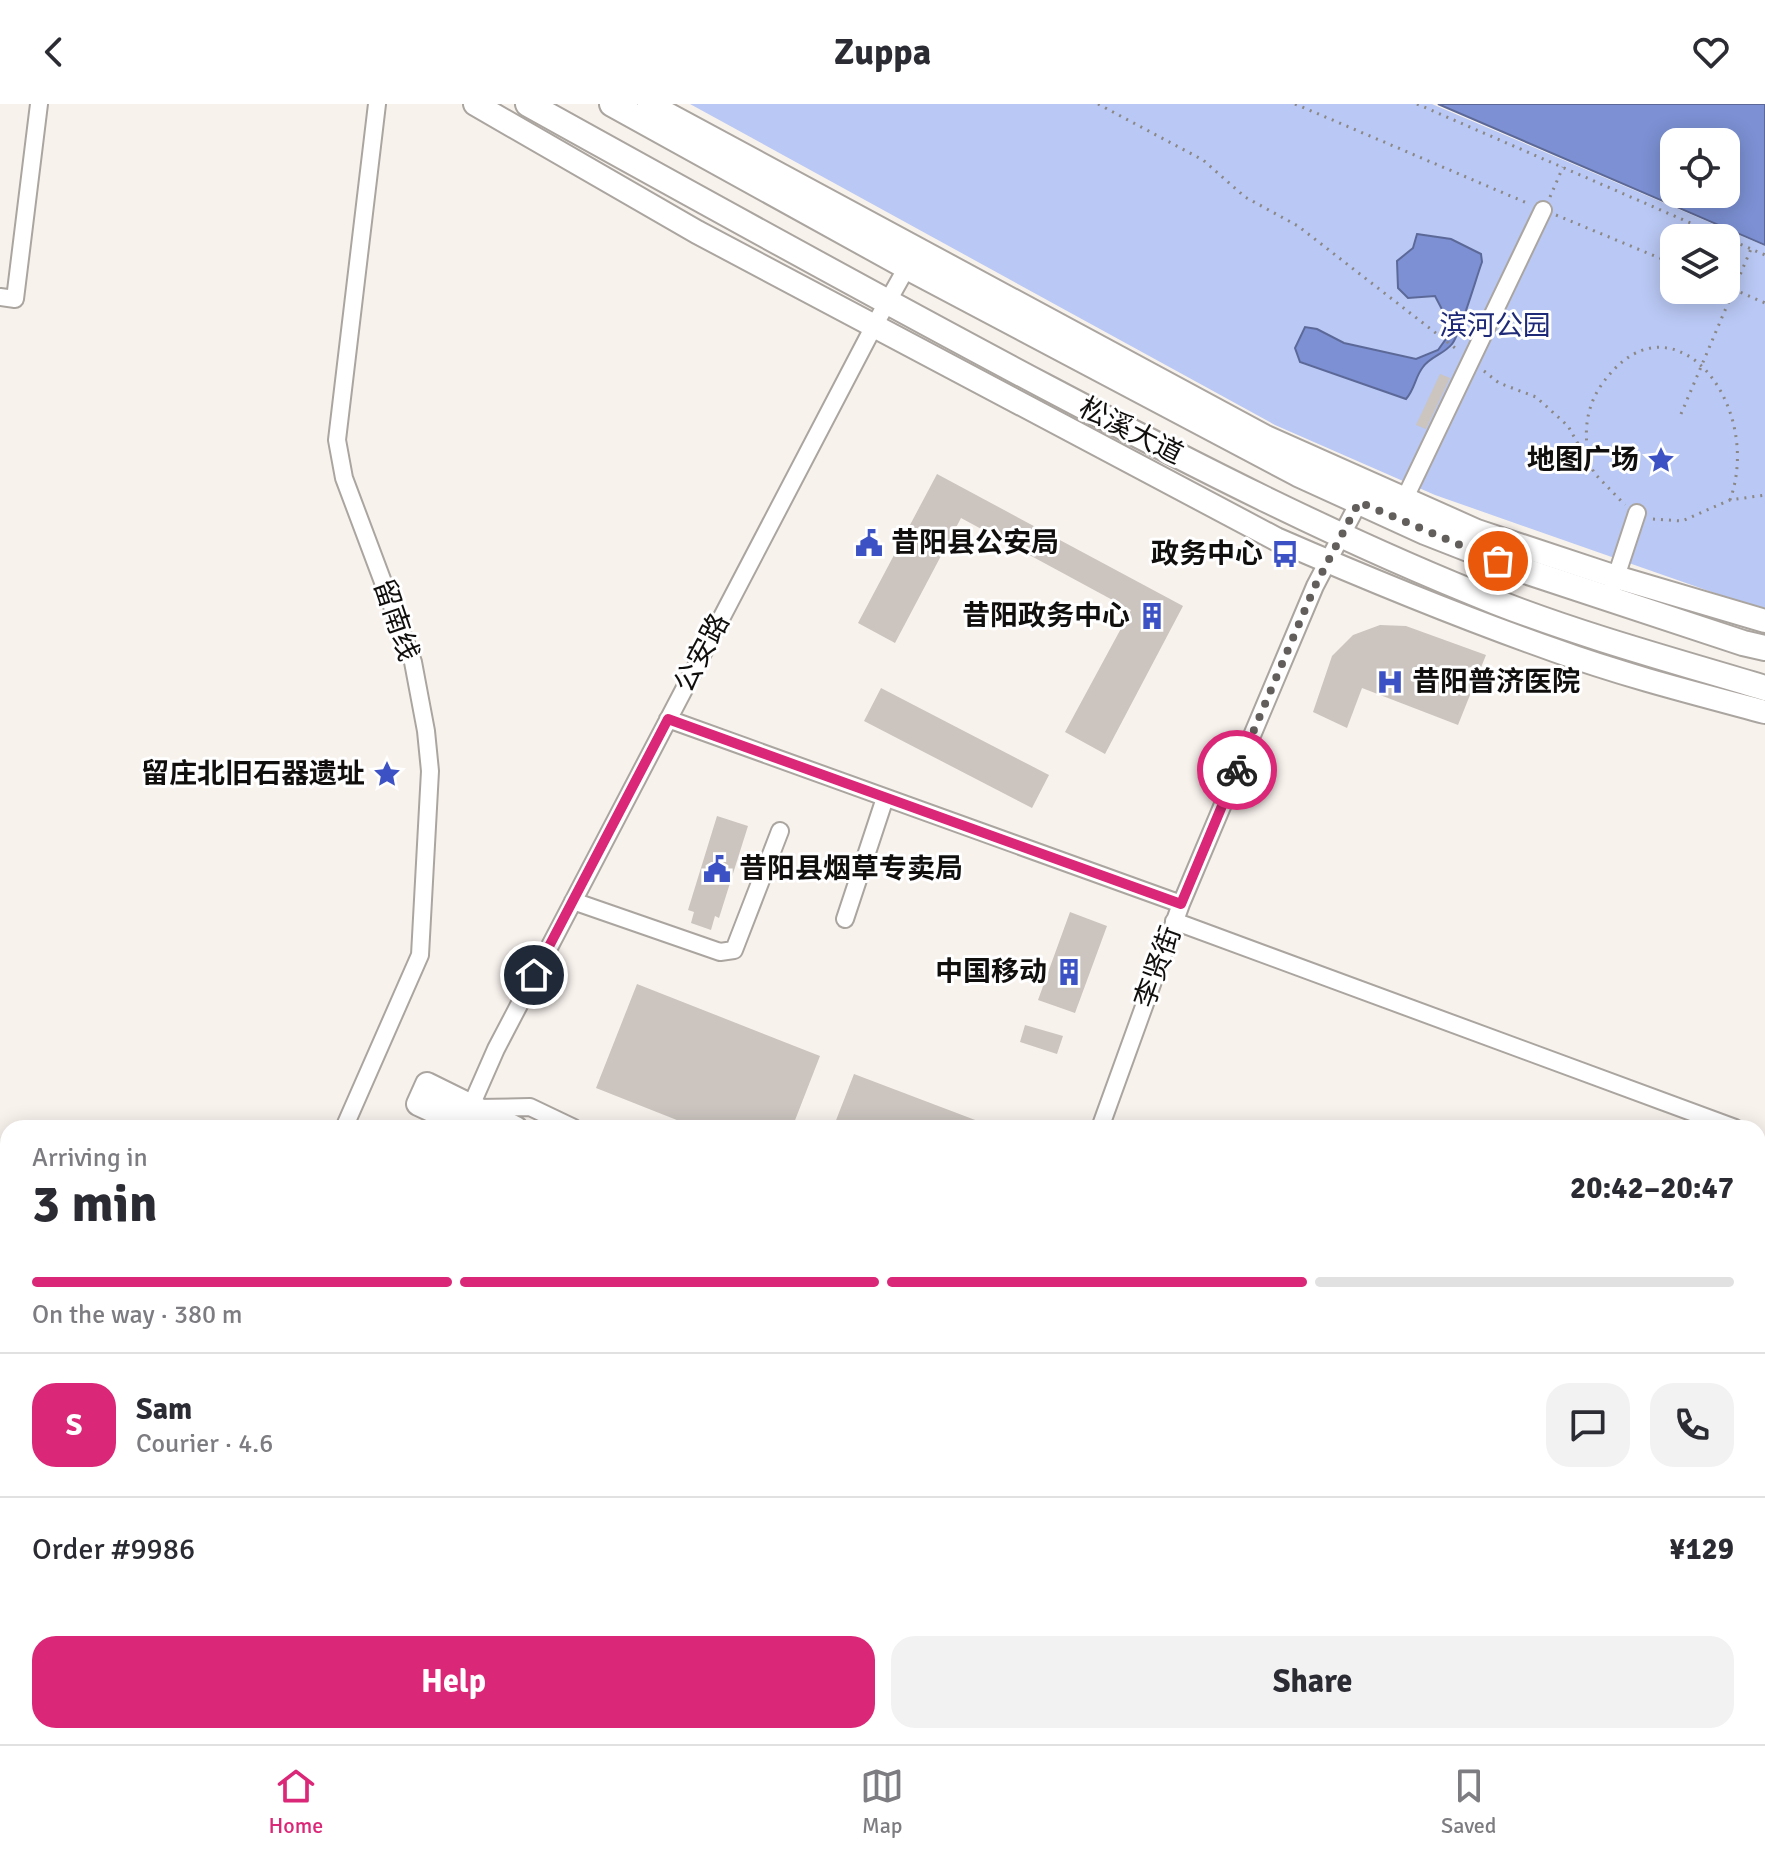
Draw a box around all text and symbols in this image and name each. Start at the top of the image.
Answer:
icon: back [32,30,76,74]
text: Zuppa [834,30,931,75]
icon: heart [1689,30,1733,74]
map controls [1660,128,1740,304]
button: locate [1660,128,1740,208]
button: layers [1660,224,1740,304]
park label: 滨河公园 [1439,309,1551,343]
street label: 松溪大道 [1073,390,1189,472]
place label: 地图广场 [1527,443,1639,477]
place icon: 地图广场 [1646,445,1676,475]
place label: 昔阳县公安局 [891,526,1059,560]
pin [1464,527,1532,595]
public building icon: 昔阳县公安局 [854,528,884,558]
place label: 政务中心 [1151,537,1263,571]
bus stop icon: 政务中心 [1270,539,1300,569]
icon: bag [1476,539,1520,583]
street label: 留南线 [366,575,426,665]
place label: 昔阳政务中心 [962,599,1130,633]
building icon: 昔阳政务中心 [1137,601,1167,631]
street label: 公安路 [667,608,737,698]
place label: 昔阳普济医院 [1412,665,1580,699]
hospital icon: 昔阳普济医院 [1375,667,1405,697]
courier [1197,730,1277,810]
icon: bike [1215,748,1259,792]
place label: 留庄北旧石器遗址 [141,757,365,791]
place icon: 留庄北旧石器遗址 [372,759,402,789]
place label: 昔阳县烟草专卖局 [739,852,963,886]
public building icon: 昔阳县烟草专卖局 [702,854,732,884]
street label: 李贤街 [1128,922,1188,1012]
pin [500,941,568,1009]
icon: home [512,953,556,997]
place label: 中国移动 [935,955,1047,989]
building icon: 中国移动 [1054,957,1084,987]
text: Arriving in [32,1142,148,1174]
text: 20:42–20:47 [1570,1170,1734,1207]
text: 3 min [32,1172,158,1236]
text: On the way · 380 m [32,1299,242,1331]
button: chat [1546,1383,1630,1467]
button: phone [1650,1383,1734,1467]
text: Sam [136,1391,192,1428]
text: S [66,1407,82,1444]
text: Courier · 4.6 [136,1428,273,1460]
text: Order #9986 [32,1531,195,1568]
text: ¥129 [1669,1531,1734,1568]
button: Help [32,1636,875,1728]
button: Share [891,1636,1734,1728]
tab: Home [268,1764,323,1839]
tab: Map [860,1764,904,1839]
tab: Saved [1441,1764,1497,1839]

